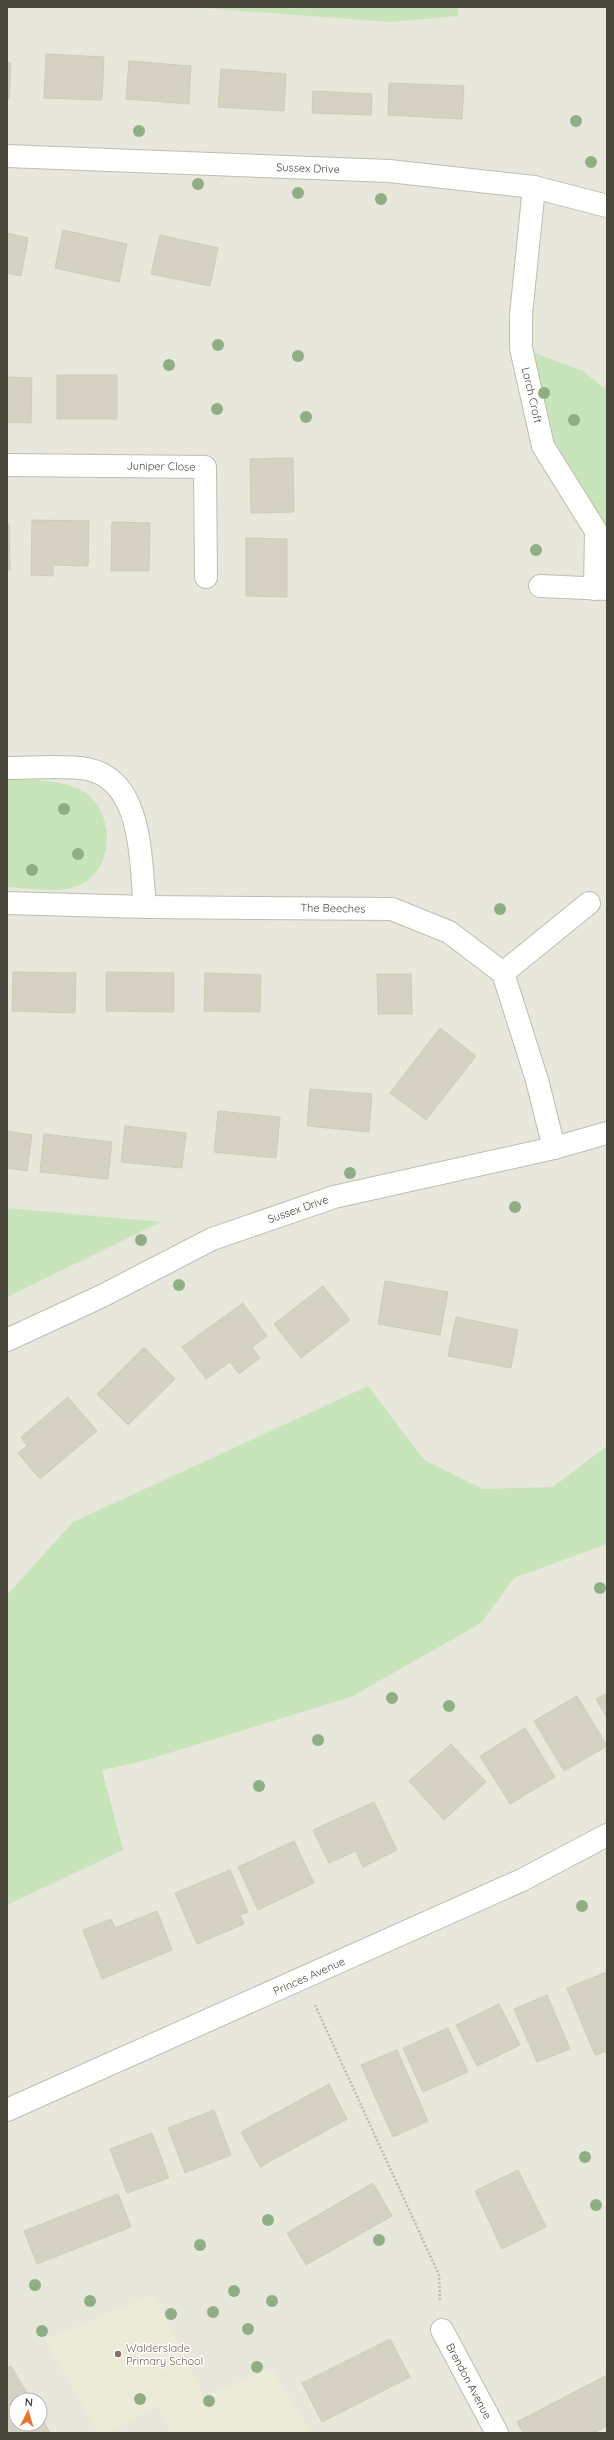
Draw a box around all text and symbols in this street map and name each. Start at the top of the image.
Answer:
street label: Sussex Drive [276,160,340,176]
street label: Larch Croft [519,366,545,425]
street label: Juniper Close [126,458,196,474]
street label: The Beeches [300,900,366,916]
street label: Sussex Drive [266,1192,330,1226]
street label: Princes Avenue [271,1954,347,1998]
place label: Walderslade Primary School [126,2341,203,2368]
street label: Brendon Avenue [443,2341,495,2421]
marker: Walderslade Primary School [113,2349,123,2359]
north arrow [8,2392,48,2432]
text: N [24,2395,34,2409]

